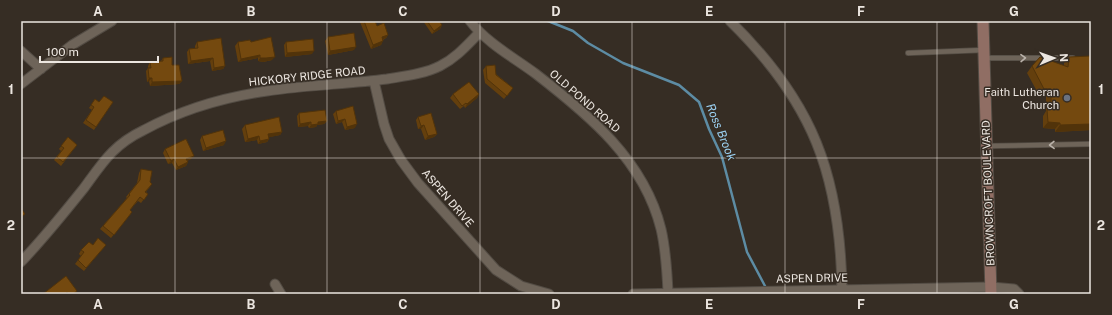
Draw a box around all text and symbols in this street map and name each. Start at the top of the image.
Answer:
text: A [93,4,103,19]
text: B [247,4,256,19]
text: C [398,4,408,19]
text: D [551,4,561,19]
text: E [705,4,713,19]
text: F [857,4,865,19]
text: G [1009,4,1019,19]
scale bar [40,38,158,64]
north arrow [1034,38,1074,78]
text: 100 m [46,45,79,59]
text: N [1058,53,1070,62]
one-way arrow [1020,54,1026,62]
street label: HICKORY RIDGE ROAD [248,64,366,88]
street label: OLD POND ROAD [548,67,623,135]
text: 1 [8,82,14,97]
text: 1 [1098,82,1104,97]
place label: Faith Lutheran Church [984,86,1059,111]
marker: Faith Lutheran Church [1062,93,1072,103]
water label: Ross Brook [703,101,739,163]
street label: BROWNCROFT BOULEVARD [979,120,997,266]
one-way arrow [1049,140,1055,149]
street label: ASPEN DRIVE [420,167,476,229]
text: 2 [7,218,15,233]
text: 2 [1097,218,1105,233]
street label: ASPEN DRIVE [776,271,848,285]
text: A [93,297,103,312]
text: B [247,297,256,312]
text: C [398,297,408,312]
text: D [551,297,561,312]
text: E [705,297,713,312]
text: F [857,297,865,312]
text: G [1009,297,1019,312]

